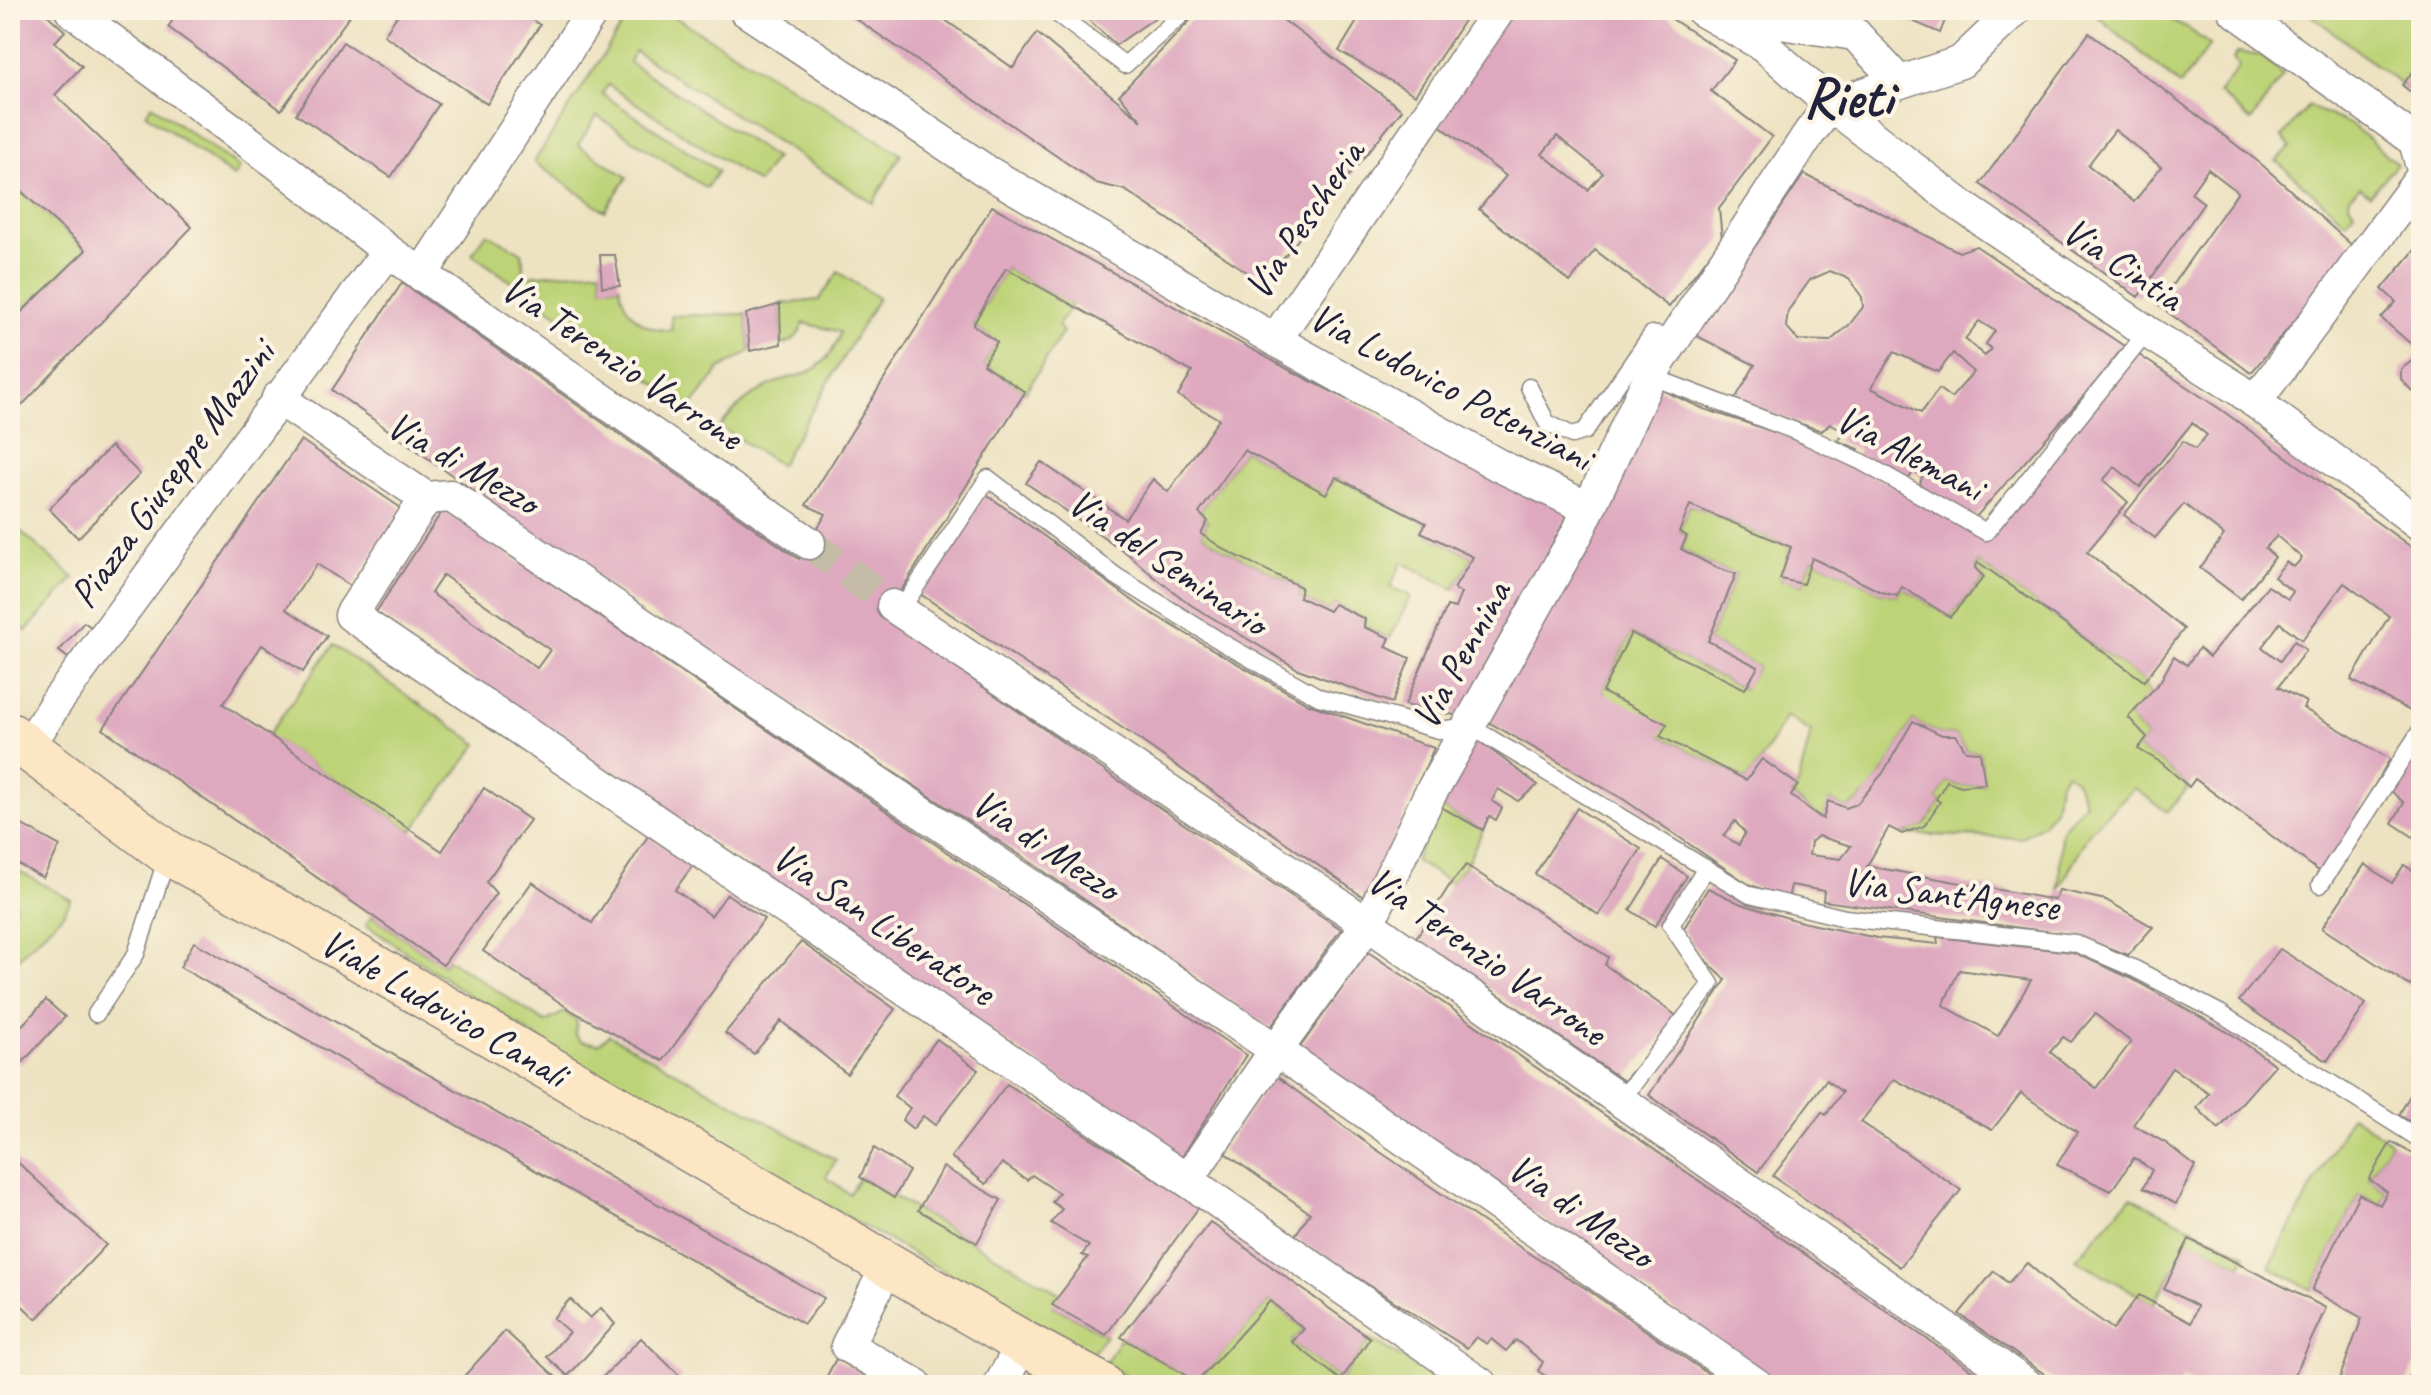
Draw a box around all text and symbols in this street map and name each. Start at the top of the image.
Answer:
district label: Rieti [1803,62,1900,133]
street label: Via Pescheria [1233,128,1377,309]
street label: Via Cintia [2053,206,2195,324]
street label: Via Terenzio Varrone [492,263,755,463]
street label: Via Ludovico Potenziani [1301,292,1605,485]
street label: Piazza Giuseppe Mazzini [58,327,288,618]
street label: Via Alemani [1828,393,1996,515]
street label: Via di Mezzo [378,400,551,528]
street label: Via del Seminario [1059,477,1280,649]
street label: Via Pennina [1400,570,1523,738]
street label: Via di Mezzo [963,778,1132,915]
street label: Via San Liberatore [764,831,1007,1018]
street label: Via Terenzio Varrone [1358,855,1619,1059]
street label: Via Sant'Agnese [1841,856,2064,932]
street label: Viale Ludovico Canali [312,917,580,1101]
street label: Via di Mezzo [1498,1143,1667,1282]

